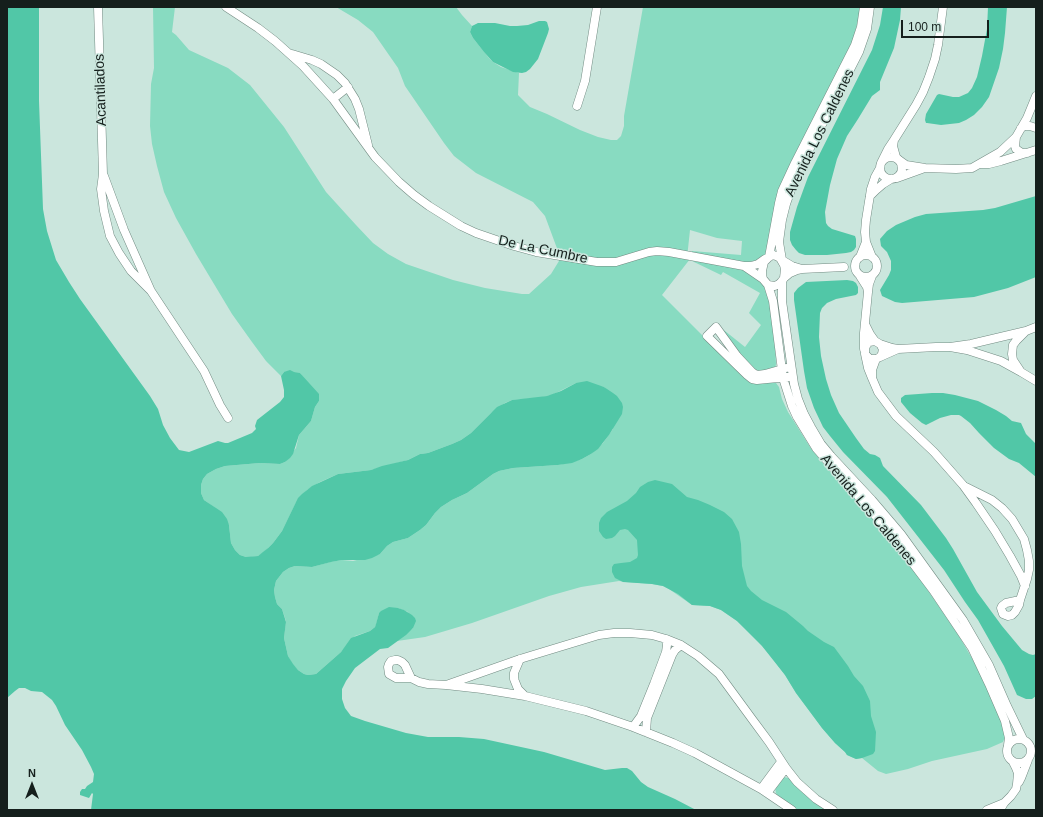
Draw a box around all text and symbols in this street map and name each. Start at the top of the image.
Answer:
scale bar [903,12,991,38]
text: 100 m [908,20,941,34]
street label: Acantilados [91,54,111,126]
street label: Avenida Los Caldenes [782,66,858,200]
street label: De La Cumbre [497,232,589,268]
street label: Avenida Los Caldenes [817,451,919,569]
north arrow [12,765,52,805]
text: N [28,767,36,779]

